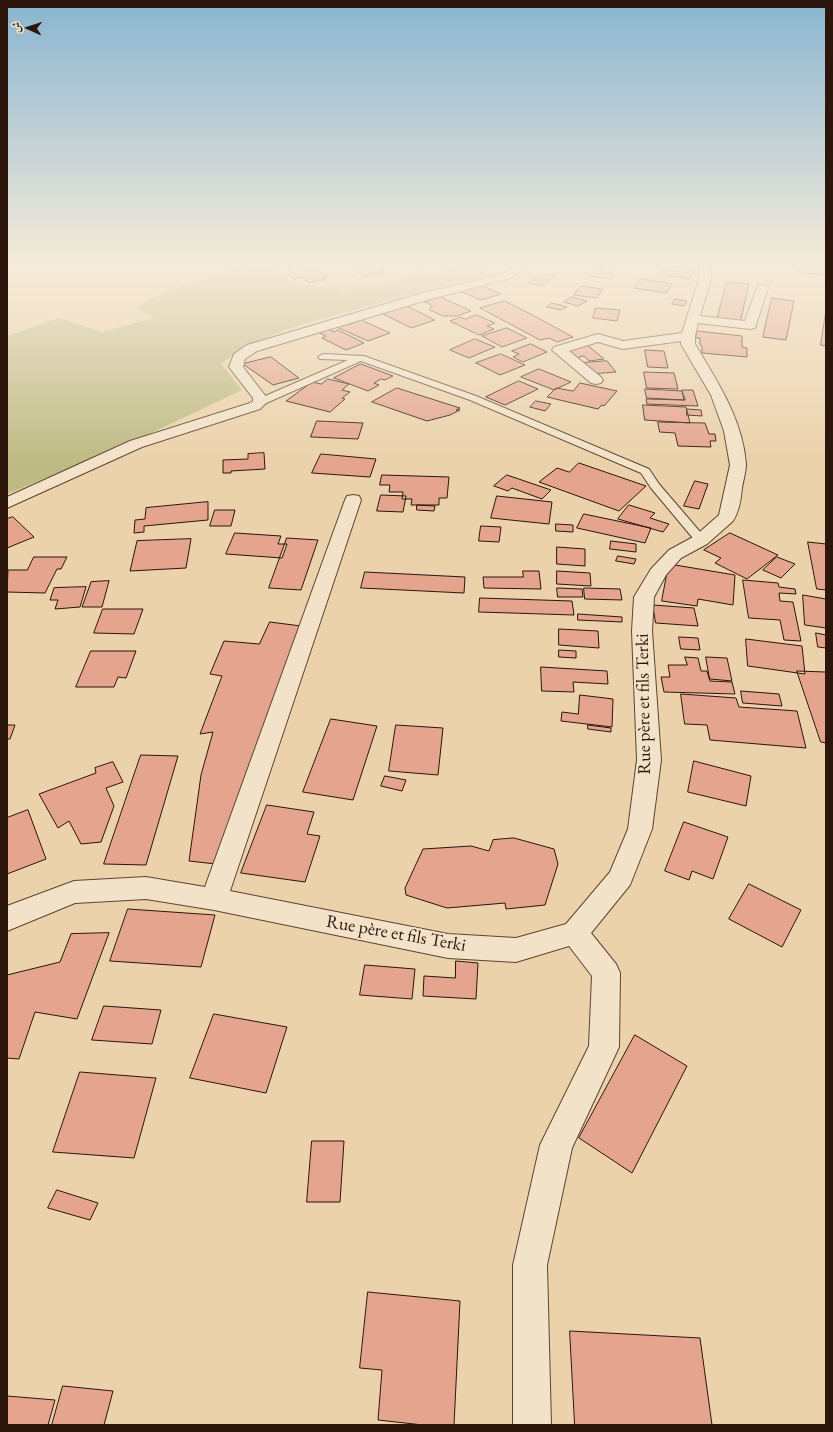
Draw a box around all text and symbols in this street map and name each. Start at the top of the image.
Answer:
north arrow [8,8,48,48]
text: ش [9,22,23,33]
street label: Rue père et fils Terki [632,633,656,775]
street label: Rue père et fils Terki [325,911,467,957]

